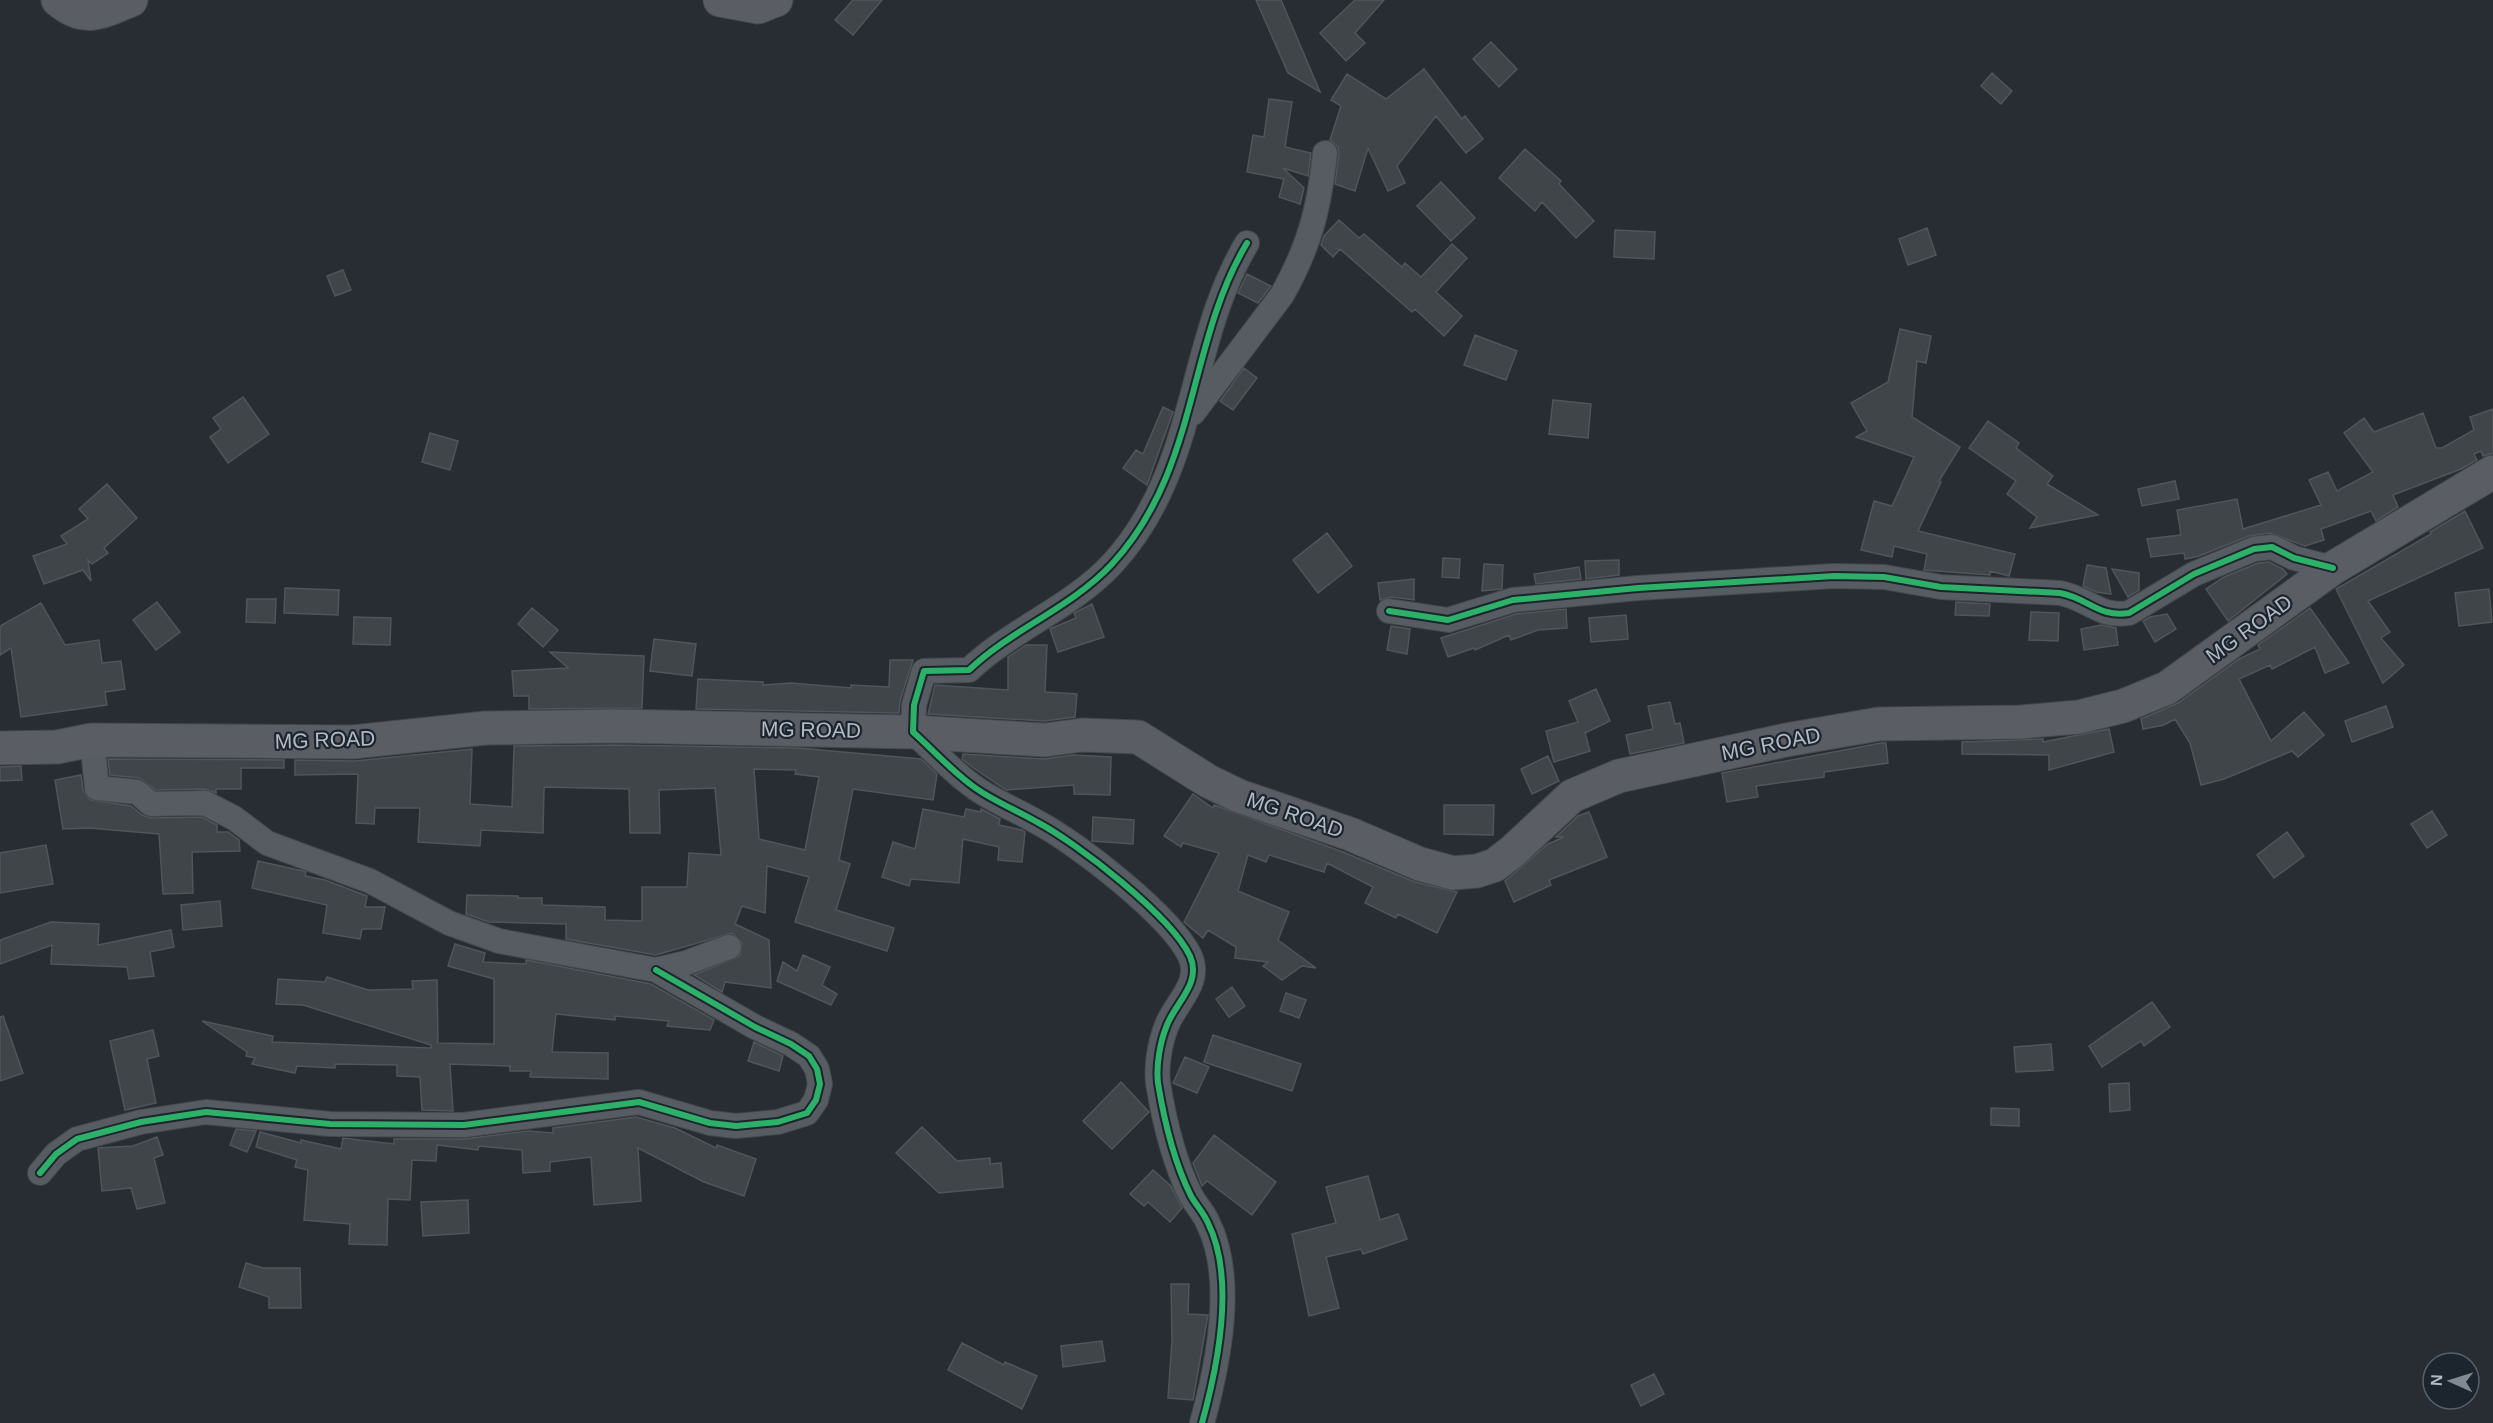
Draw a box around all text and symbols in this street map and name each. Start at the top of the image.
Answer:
street label: MG ROAD [2201,590,2296,667]
street label: MG ROAD [761,717,861,742]
street label: MG ROAD [1719,723,1822,764]
street label: MG ROAD [274,726,376,753]
street label: MG ROAD [1244,787,1346,842]
north arrow [2421,1351,2481,1411]
text: N [2428,1374,2445,1386]

